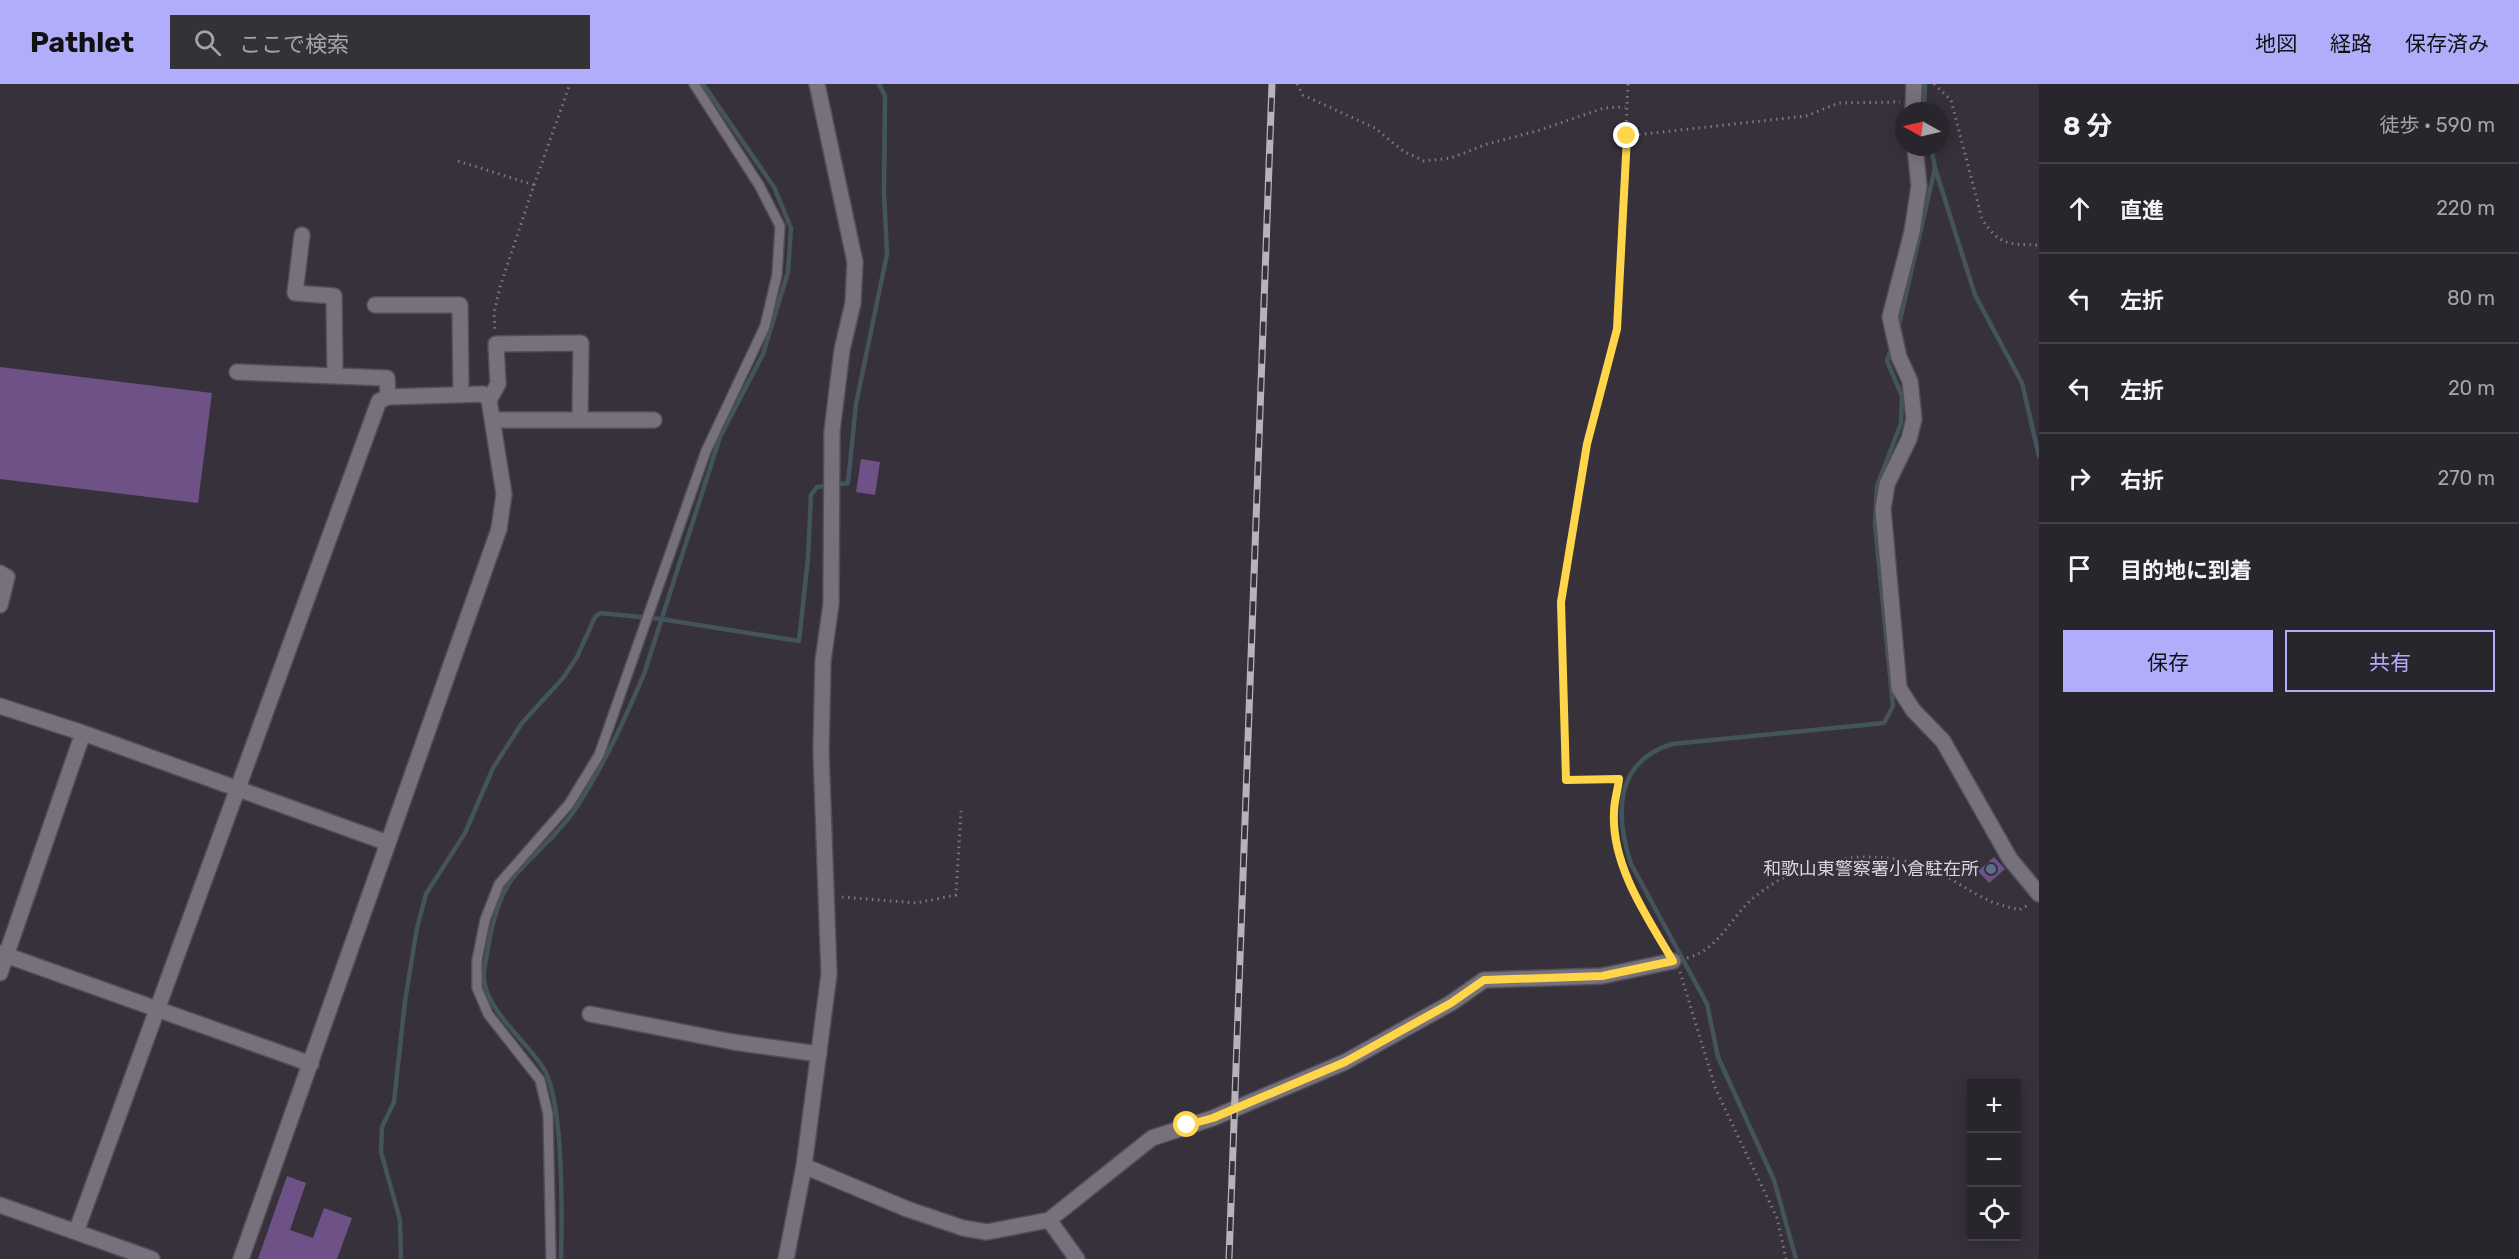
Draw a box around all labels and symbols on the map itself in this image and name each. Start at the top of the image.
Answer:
north arrow [1895,102,1949,156]
route end [1613,122,1639,148]
place label: 和歌山東警察署小倉駐在所 [1763,858,1979,880]
marker: 和歌山東警察署小倉駐在所 [1984,862,1998,876]
route start [1173,1111,1199,1137]

